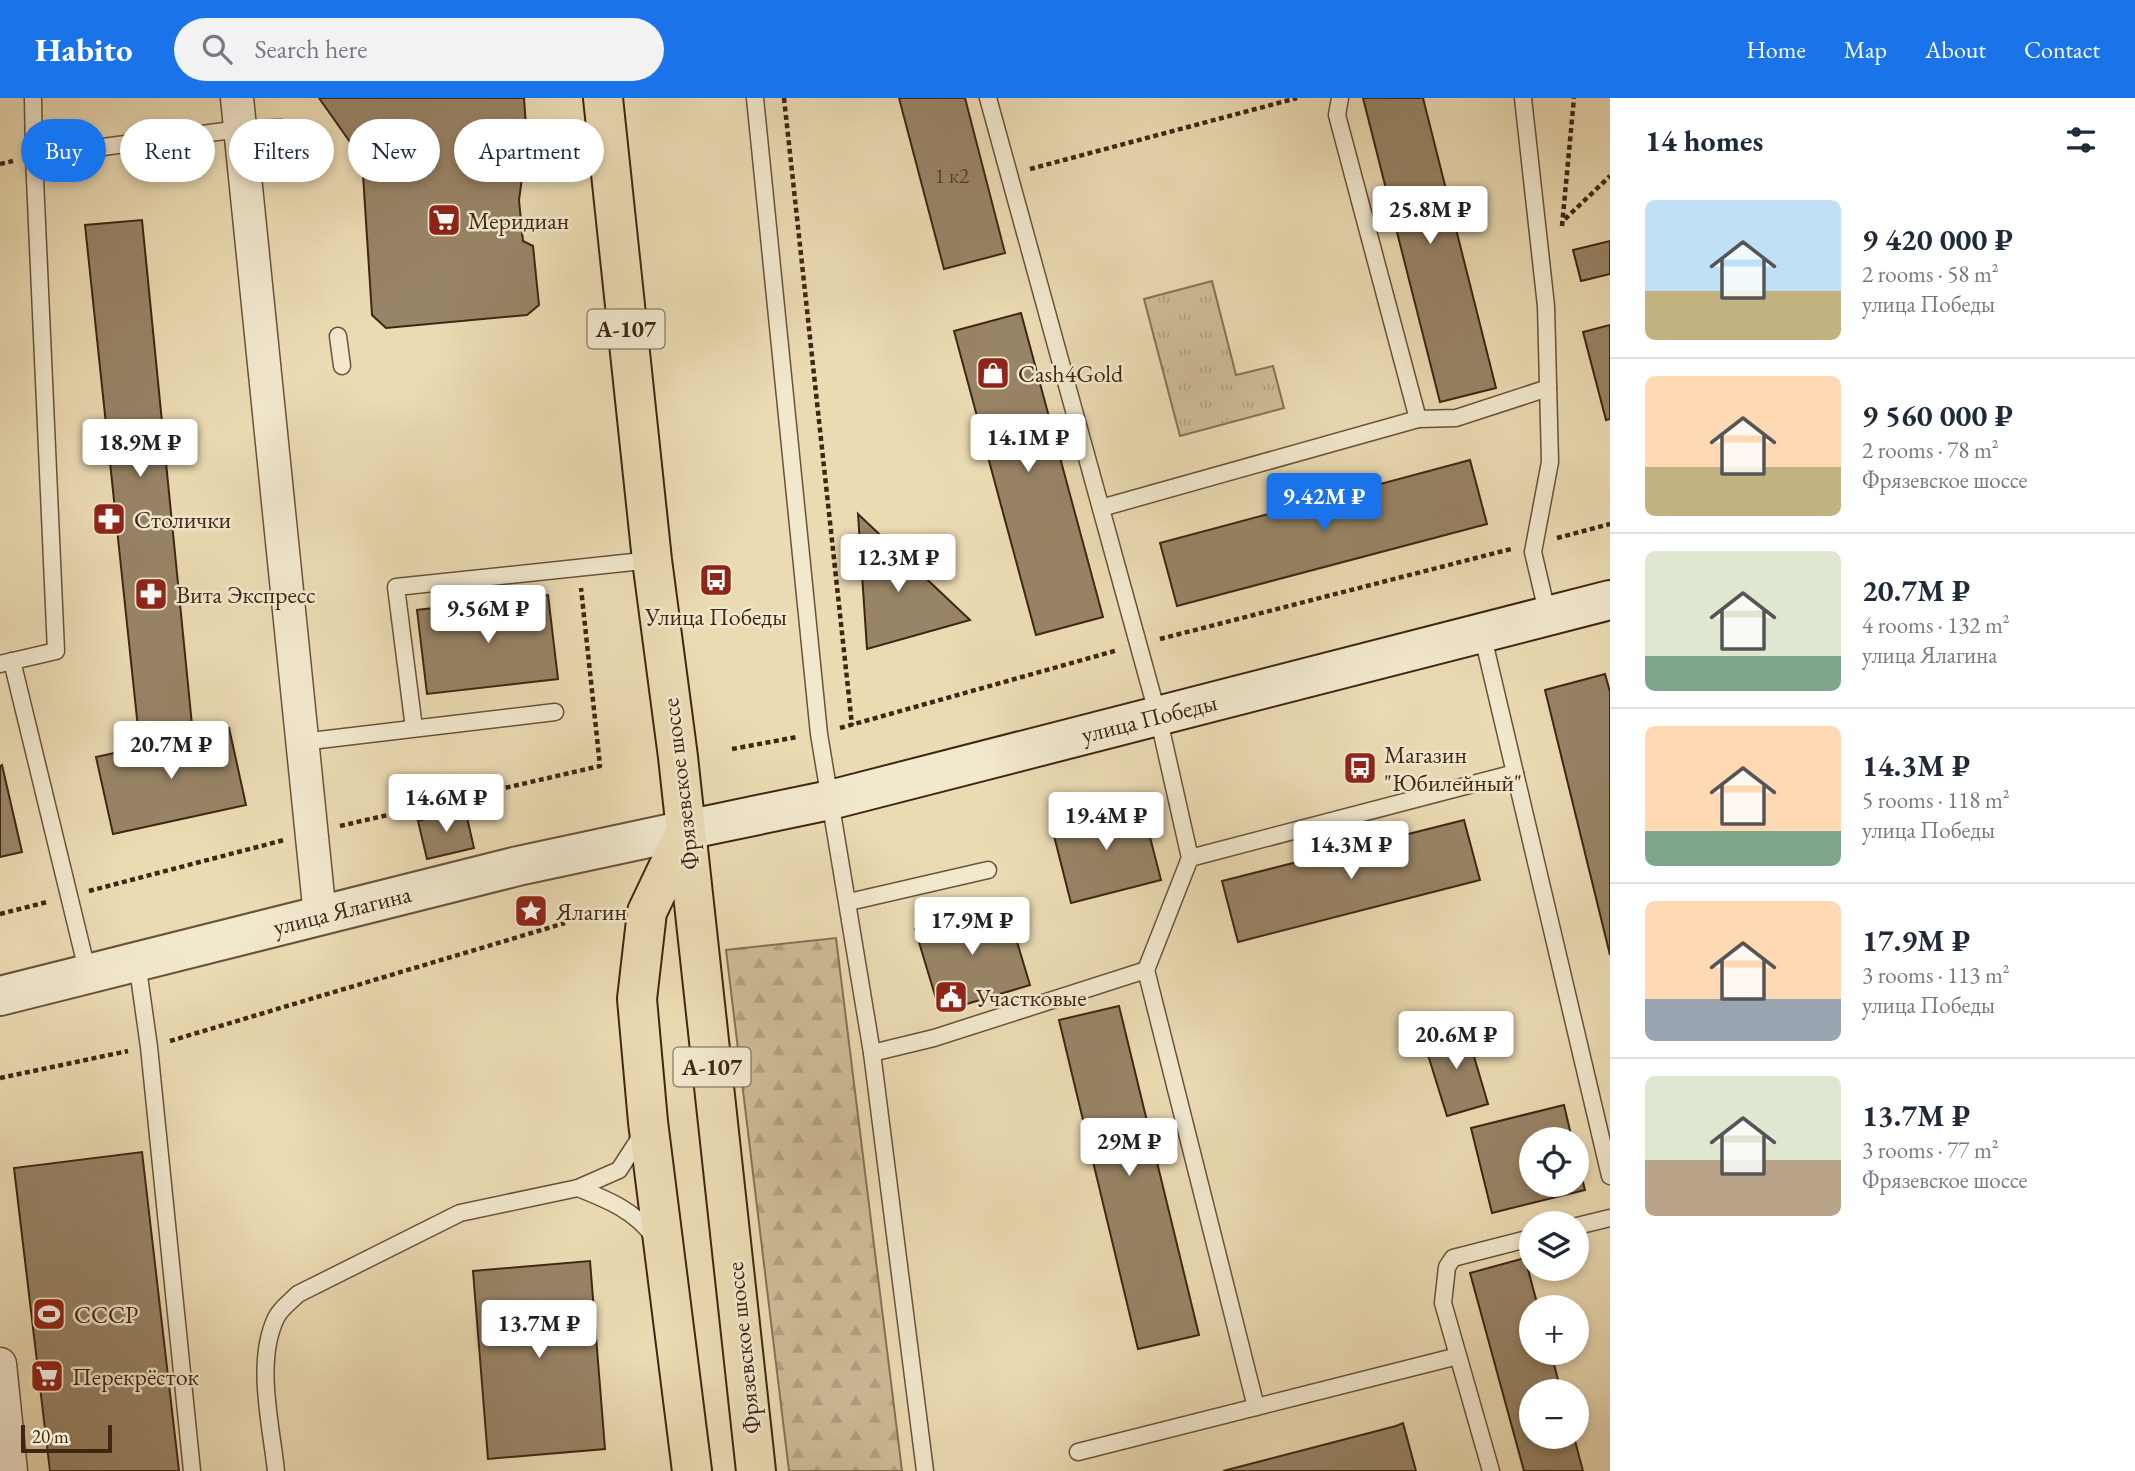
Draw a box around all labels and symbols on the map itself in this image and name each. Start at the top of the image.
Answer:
house number: 1 к2 [935,162,969,189]
pin: 25.8M ₽ [1365,186,1495,246]
supermarket icon: Меридиан [425,201,463,239]
place label: Меридиан [468,205,569,236]
road number: А-107 [588,310,664,348]
shop icon: Cash4Gold [974,354,1012,392]
place label: Cash4Gold [1018,358,1124,389]
pin: 14.1M ₽ [963,414,1093,474]
pin: 18.9M ₽ [75,420,205,479]
pin: 9.42M ₽ [1259,474,1389,533]
pharmacy icon: Столички [90,500,128,538]
place label: Столички [134,504,232,535]
pin: 12.3M ₽ [833,534,963,594]
bus stop icon: Улица Победы [697,561,735,599]
pharmacy icon: Вита Экспресс [132,575,170,613]
place label: Вита Экспресс [176,579,316,610]
pin: 9.56M ₽ [423,586,553,645]
place label: Улица Победы [644,601,787,632]
street label: улица Победы [1078,686,1220,750]
street label: Фрязевское шоссе [654,696,706,872]
pin: 20.7M ₽ [106,722,236,781]
place label: Магазин "Юбилейный" [1384,739,1522,798]
bus stop icon: Магазин "Юбилейный" [1341,749,1379,787]
pin: 14.6M ₽ [381,774,511,834]
pin: 19.4M ₽ [1041,792,1171,852]
pin: 14.3M ₽ [1286,822,1416,881]
street label: улица Ялагина [270,878,415,942]
place icon: Ялагин [512,892,550,930]
place label: Ялагин [555,896,627,927]
pin: 17.9M ₽ [907,898,1037,957]
public building icon: Участковые [932,978,970,1016]
place label: Участковые [975,982,1087,1013]
pin: 20.6M ₽ [1391,1012,1521,1071]
road number: А-107 [674,1048,750,1086]
pin: 29M ₽ [1080,1118,1178,1178]
street label: Фрязевское шоссе [719,1260,767,1436]
sports icon: СССР [30,1295,68,1333]
place label: СССР [74,1299,138,1330]
pin: 13.7M ₽ [474,1300,604,1360]
supermarket icon: Перекрёсток [28,1357,66,1395]
place label: Перекрёсток [72,1361,200,1392]
scale bar [21,1422,112,1454]

